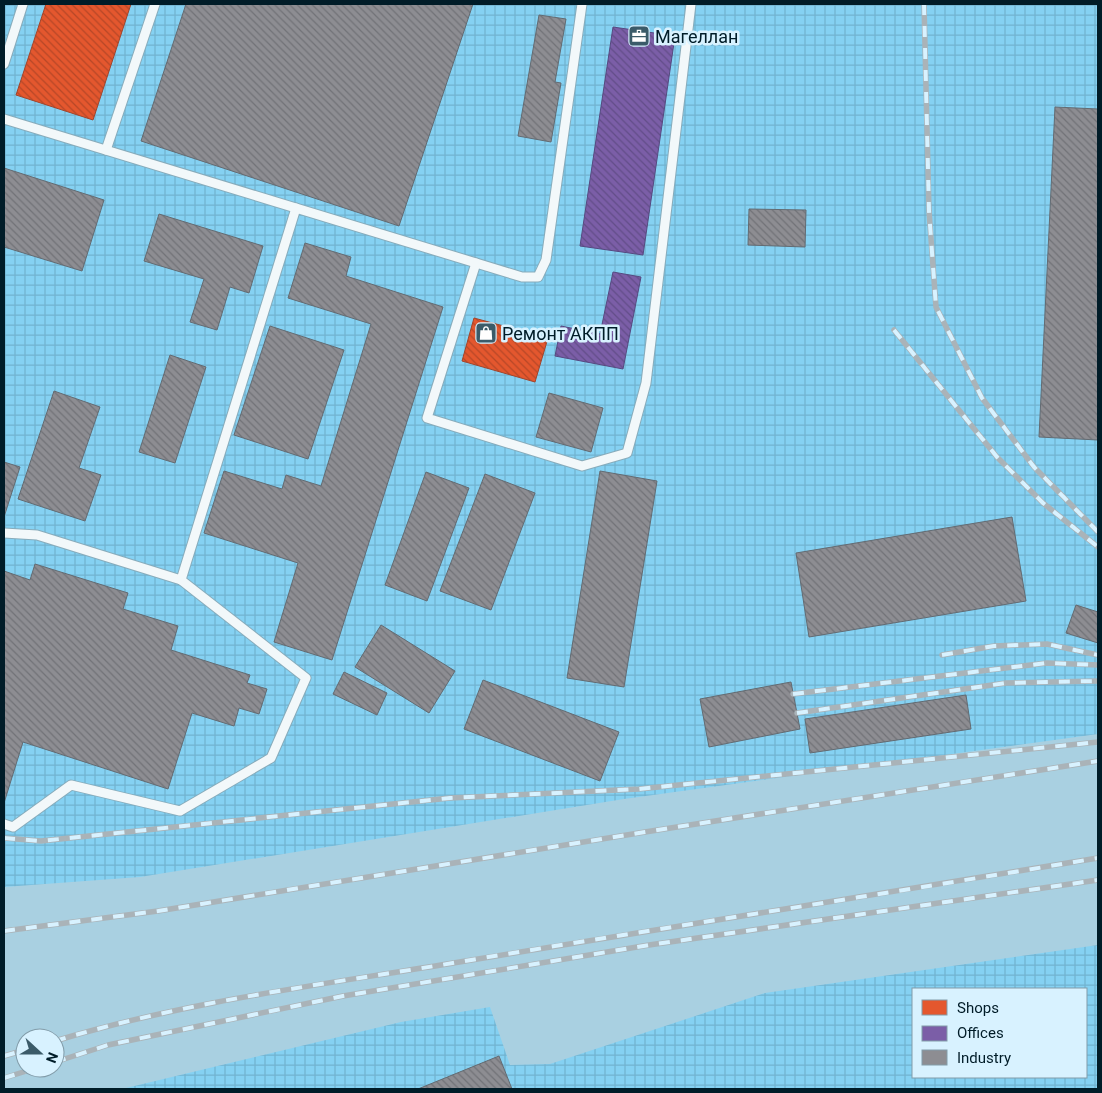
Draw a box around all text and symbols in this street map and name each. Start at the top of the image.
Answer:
office icon: Магеллан [627,24,651,48]
place label: Магеллан [655,26,738,47]
shop icon: Ремонт АКПП [474,321,498,345]
place label: Ремонт АКПП [502,323,619,344]
legend [912,988,1087,1078]
text: Shops [957,999,999,1017]
text: Offices [957,1024,1004,1042]
north arrow [15,1028,65,1078]
text: Industry [957,1049,1011,1067]
text: N [43,1050,61,1065]

